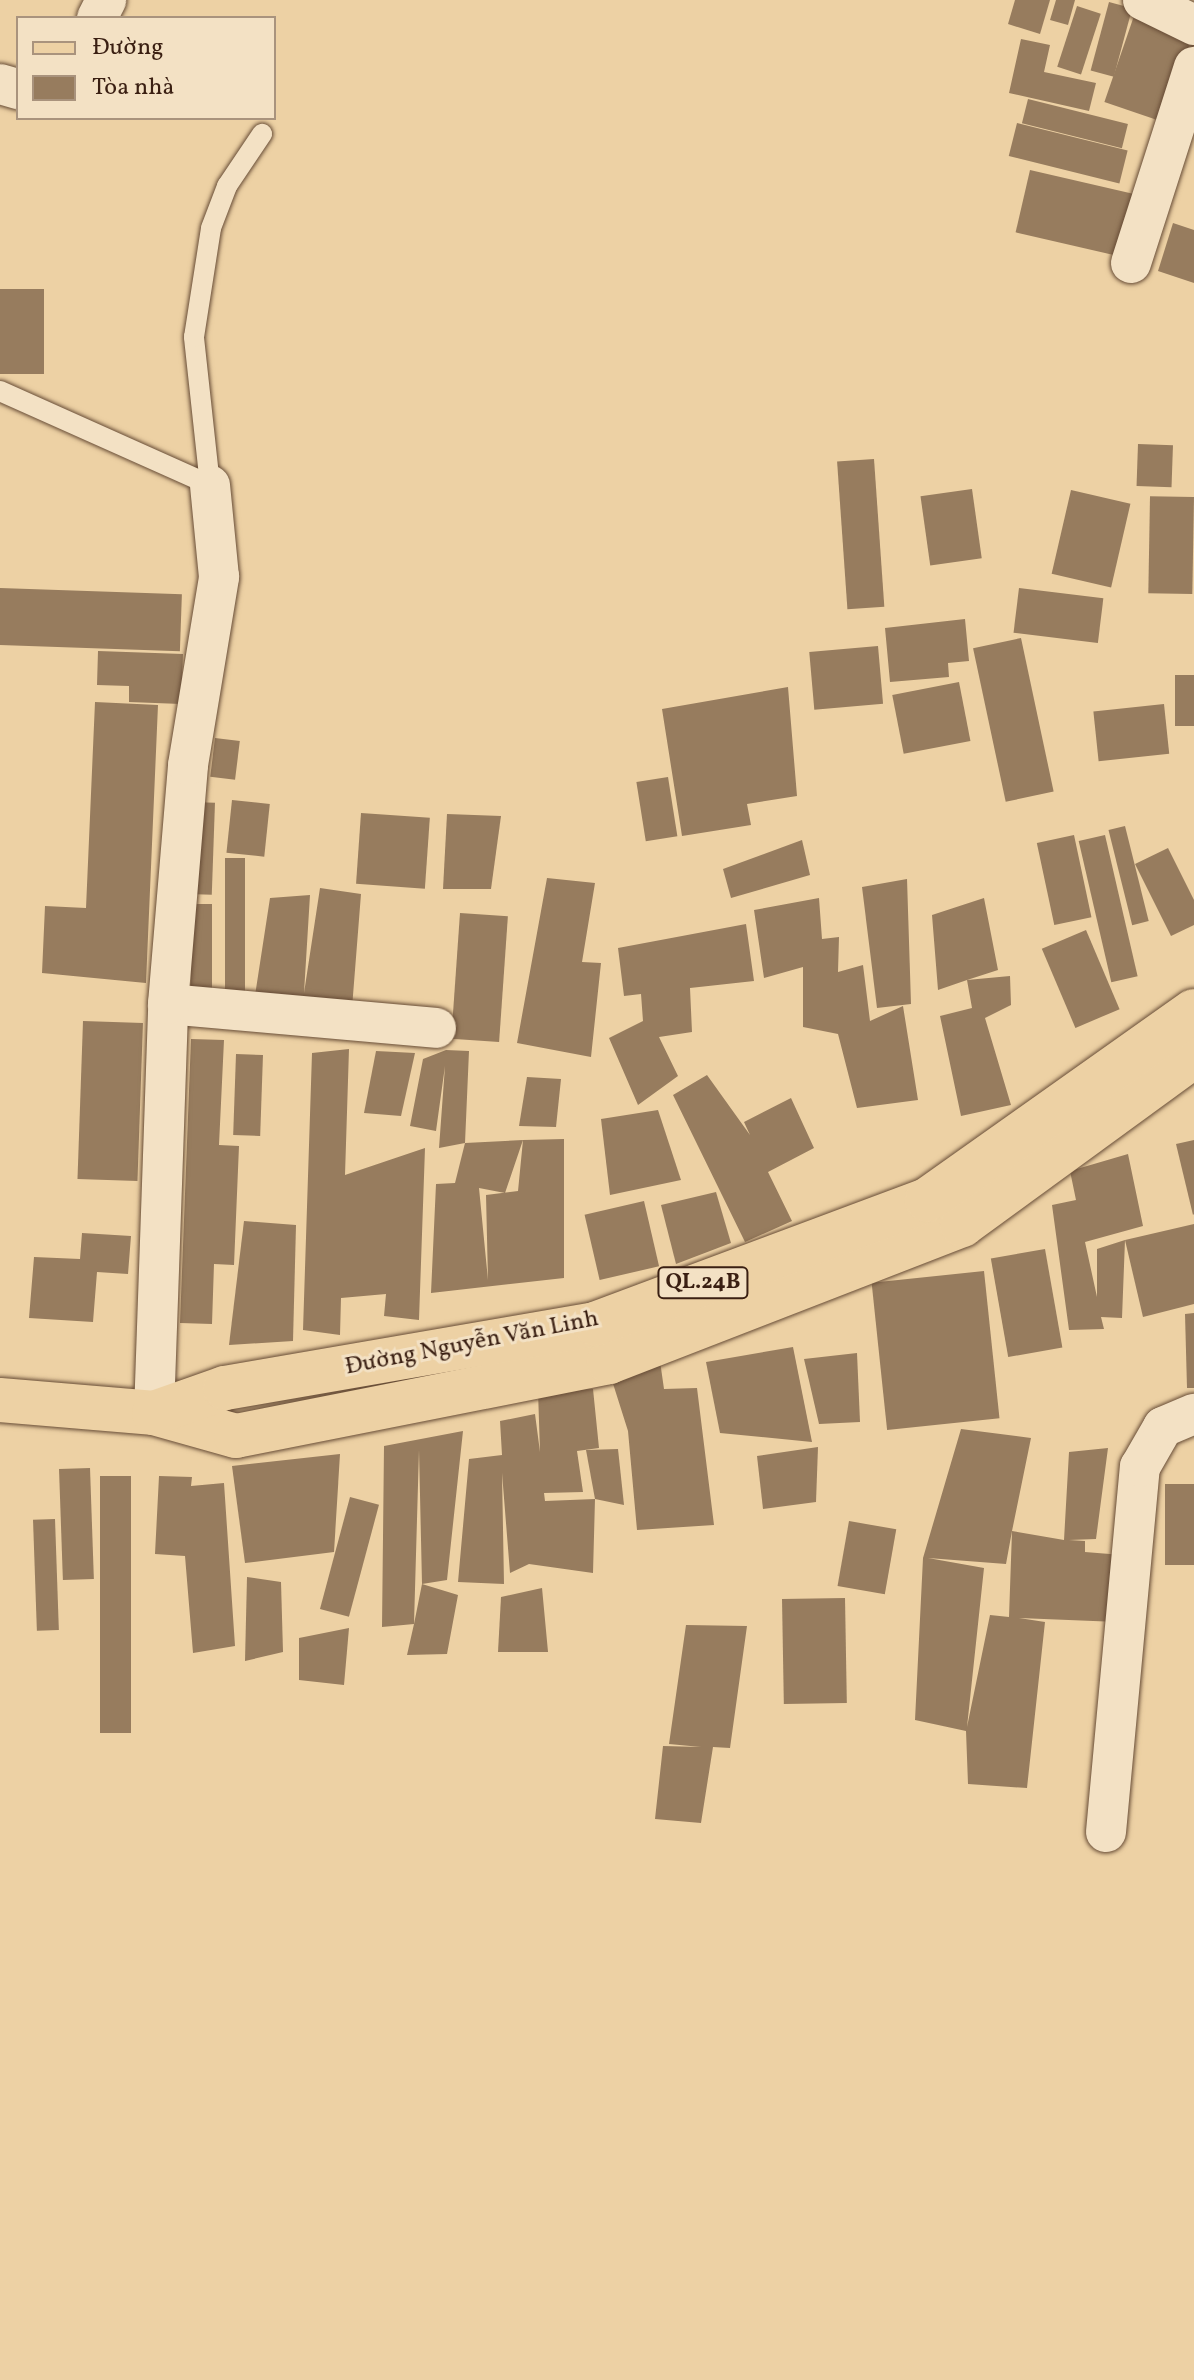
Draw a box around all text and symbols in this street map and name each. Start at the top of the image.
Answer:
legend [16,16,276,120]
text: Đường [92,31,164,65]
text: Tòa nhà [92,71,174,105]
road number: QL.24B [657,1265,749,1301]
street label: Đường Nguyễn Văn Linh [343,1305,601,1383]

